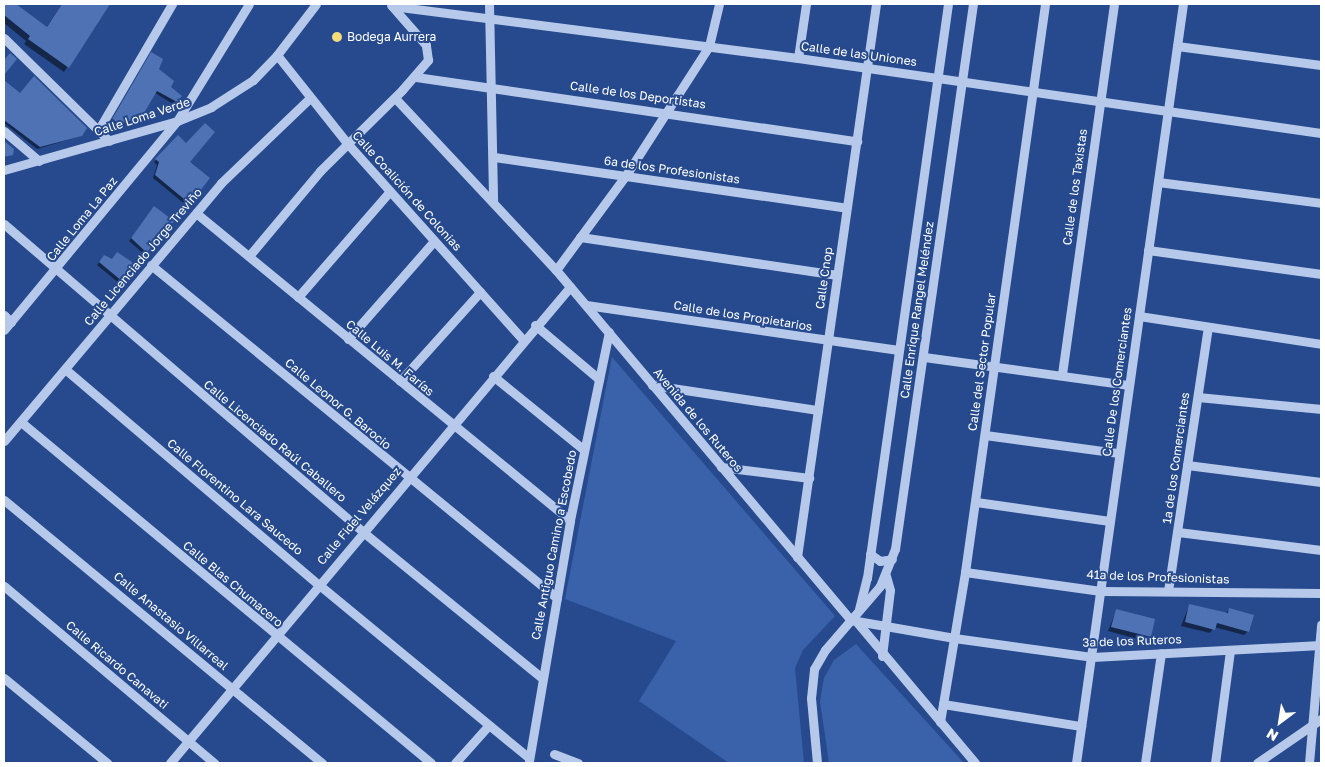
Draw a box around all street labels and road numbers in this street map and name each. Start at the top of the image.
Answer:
street label: Calle de las Uniones [800,39,918,69]
street label: Calle de los Deportistas [569,78,707,112]
street label: Calle Loma Verde [92,95,192,139]
street label: Calle Coalición de Colonias [349,128,465,254]
street label: Calle de los Taxistas [1060,128,1090,246]
street label: 6a de los Profesionistas [603,153,741,187]
street label: Calle Loma La Paz [44,174,120,264]
street label: Calle Licenciado Jorge Treviño [81,185,205,329]
street label: Calle Enrique Rangel Meléndez [897,220,937,400]
street label: Calle Cnop [813,246,835,310]
street label: Calle del Sector Popular [965,292,999,432]
street label: Calle de los Propietarios [673,298,813,334]
street label: Calle De los Comerciantes [1099,306,1135,458]
street label: Calle Luis M. Farías [343,317,437,399]
street label: Calle Leonor G. Barocio [282,355,394,453]
street label: Avenida de los Ruteros [650,365,746,475]
street label: Calle Licenciado Raúl Caballero [201,377,349,505]
street label: 1a de los Comerciantes [1160,391,1192,525]
street label: Calle Florentino Lara Saucedo [164,436,306,558]
street label: Calle Antiguo Camino a Escobedo [529,449,579,641]
street label: Calle Fidel Velázquez [314,464,404,568]
street label: Calle Blas Chumacero [180,538,286,630]
street label: 41a de los Profesionistas [1086,567,1230,587]
street label: Calle Anastasio Villarreal [111,569,231,673]
street label: Calle Ricardo Canavati [63,618,171,712]
street label: 3a de los Ruteros [1082,632,1182,650]

